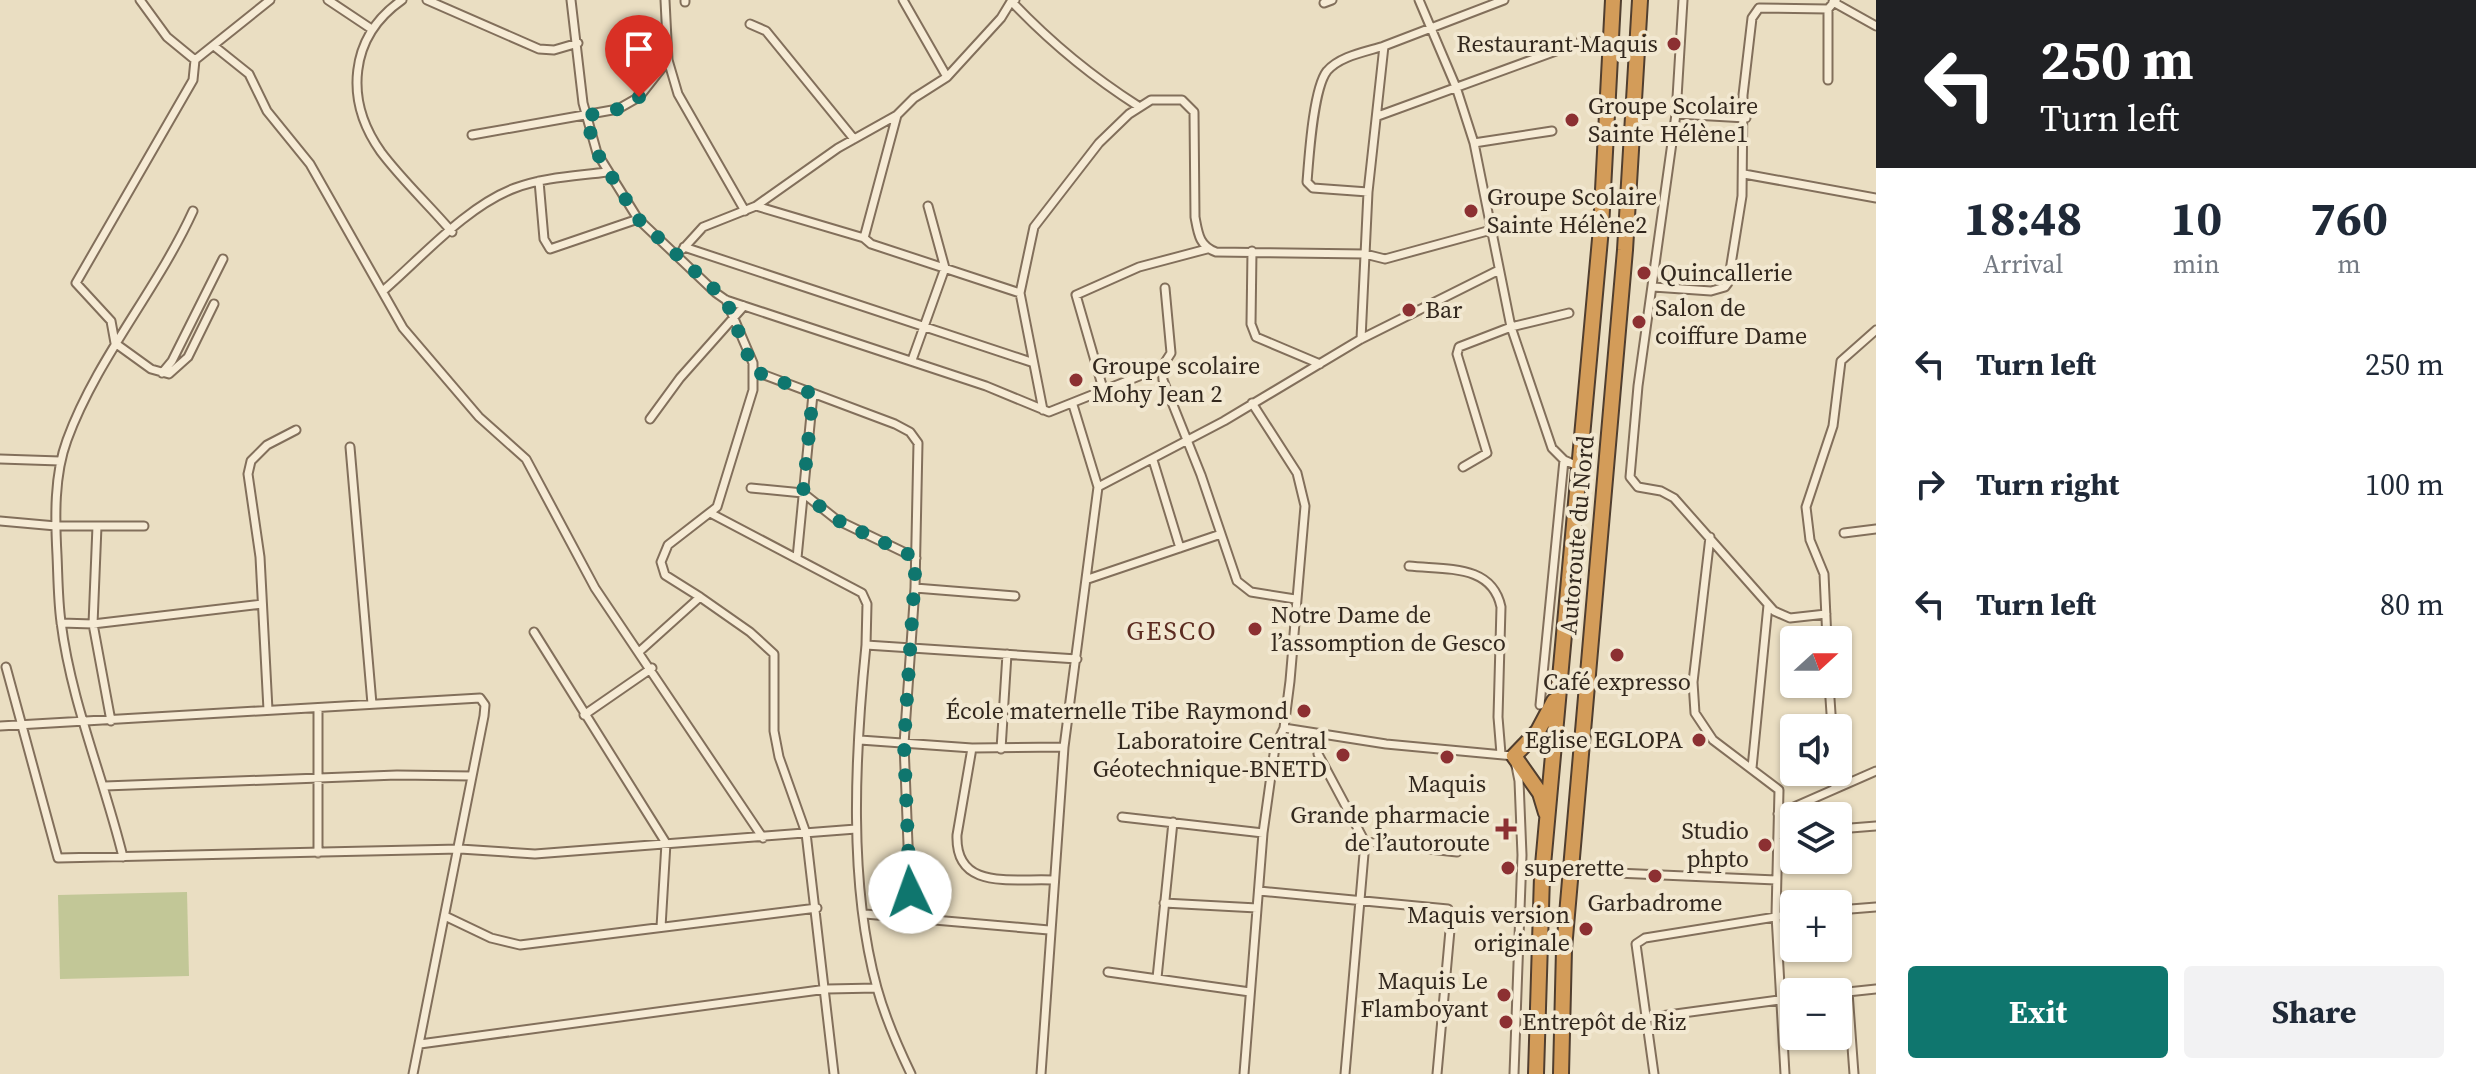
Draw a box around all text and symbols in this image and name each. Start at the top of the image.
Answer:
pin [605,15,673,97]
text: 250 m [2040,21,2194,98]
icon: arrive [617,27,661,71]
place label: Restaurant-Maquis [1456,27,1658,60]
icon: left [1908,32,2012,136]
marker: Restaurant-Maquis [1665,35,1683,53]
place label: Groupe Scolaire Sainte Hélène1 [1588,89,1758,150]
text: Turn left [2040,94,2179,143]
marker: Groupe Scolaire Sainte Hélène1 [1563,111,1581,129]
place label: Groupe Scolaire Sainte Hélène2 [1487,180,1657,241]
text: 18:48 [1964,185,2082,251]
text: 10 [2170,185,2222,251]
text: 760 [2310,185,2388,251]
marker: Groupe Scolaire Sainte Hélène2 [1462,202,1480,220]
text: Arrival [1983,246,2063,282]
text: min [2173,246,2220,282]
text: m [2337,246,2361,282]
place label: Quincallerie [1660,256,1793,289]
marker: Quincallerie [1635,264,1653,282]
place label: Salon de coiffure Dame [1655,291,1807,352]
place label: Bar [1425,293,1462,326]
marker: Bar [1400,301,1418,319]
marker: Salon de coiffure Dame [1630,313,1648,331]
icon: left [1908,342,1952,386]
text: Turn left [1976,344,2096,385]
text: 250 m [2365,344,2444,385]
place label: Groupe scolaire Mohy Jean 2 [1092,349,1260,410]
marker: Groupe scolaire Mohy Jean 2 [1067,371,1085,389]
street label: Autoroute du Nord [1551,434,1602,636]
icon: right [1908,462,1952,506]
text: Turn right [1976,464,2119,505]
text: 100 m [2365,464,2444,505]
icon: left [1908,582,1952,626]
text: Turn left [1976,584,2096,625]
text: 80 m [2380,584,2444,625]
place label: Notre Dame de l’assomption de Gesco [1271,598,1506,659]
district label: GESCO [1126,613,1218,649]
marker: Notre Dame de l’assomption de Gesco [1246,620,1264,638]
north arrow [1780,626,1852,698]
map controls [1780,626,1852,1050]
marker: Café expresso [1608,646,1626,664]
place label: Café expresso [1543,665,1691,698]
place label: École maternelle Tibe Raymond [945,694,1288,727]
marker: École maternelle Tibe Raymond [1295,702,1313,720]
button: sound [1780,714,1852,786]
place label: Eglise EGLOPA [1525,723,1683,756]
place label: Laboratoire Central Géotechnique-BNETD [1093,724,1327,785]
marker: Eglise EGLOPA [1690,731,1708,749]
marker: Laboratoire Central Géotechnique-BNETD [1334,746,1352,764]
marker: Maquis [1438,748,1456,766]
place label: Maquis [1408,767,1486,800]
place label: Grande pharmacie de l’autoroute [1290,798,1490,859]
button: layers [1780,802,1852,874]
place label: Studio phpto [1681,814,1749,875]
marker: Grande pharmacie de l’autoroute [1497,820,1515,838]
marker: Studio phpto [1756,836,1774,854]
position arrow [868,850,952,934]
place label: superette [1524,851,1625,884]
marker: superette [1499,859,1517,877]
marker: Garbadrome [1646,867,1664,885]
place label: Garbadrome [1588,886,1722,919]
button: + [1780,890,1852,962]
place label: Maquis version originale [1407,898,1570,959]
marker: Maquis version originale [1577,920,1595,938]
place label: Maquis Le Flamboyant [1360,964,1488,1025]
button: Exit [1908,966,2168,1058]
button: Share [2184,966,2444,1058]
button: − [1780,978,1852,1050]
marker: Maquis Le Flamboyant [1495,986,1513,1004]
place label: Entrepôt de Riz [1522,1005,1686,1038]
marker: Entrepôt de Riz [1497,1013,1515,1031]

